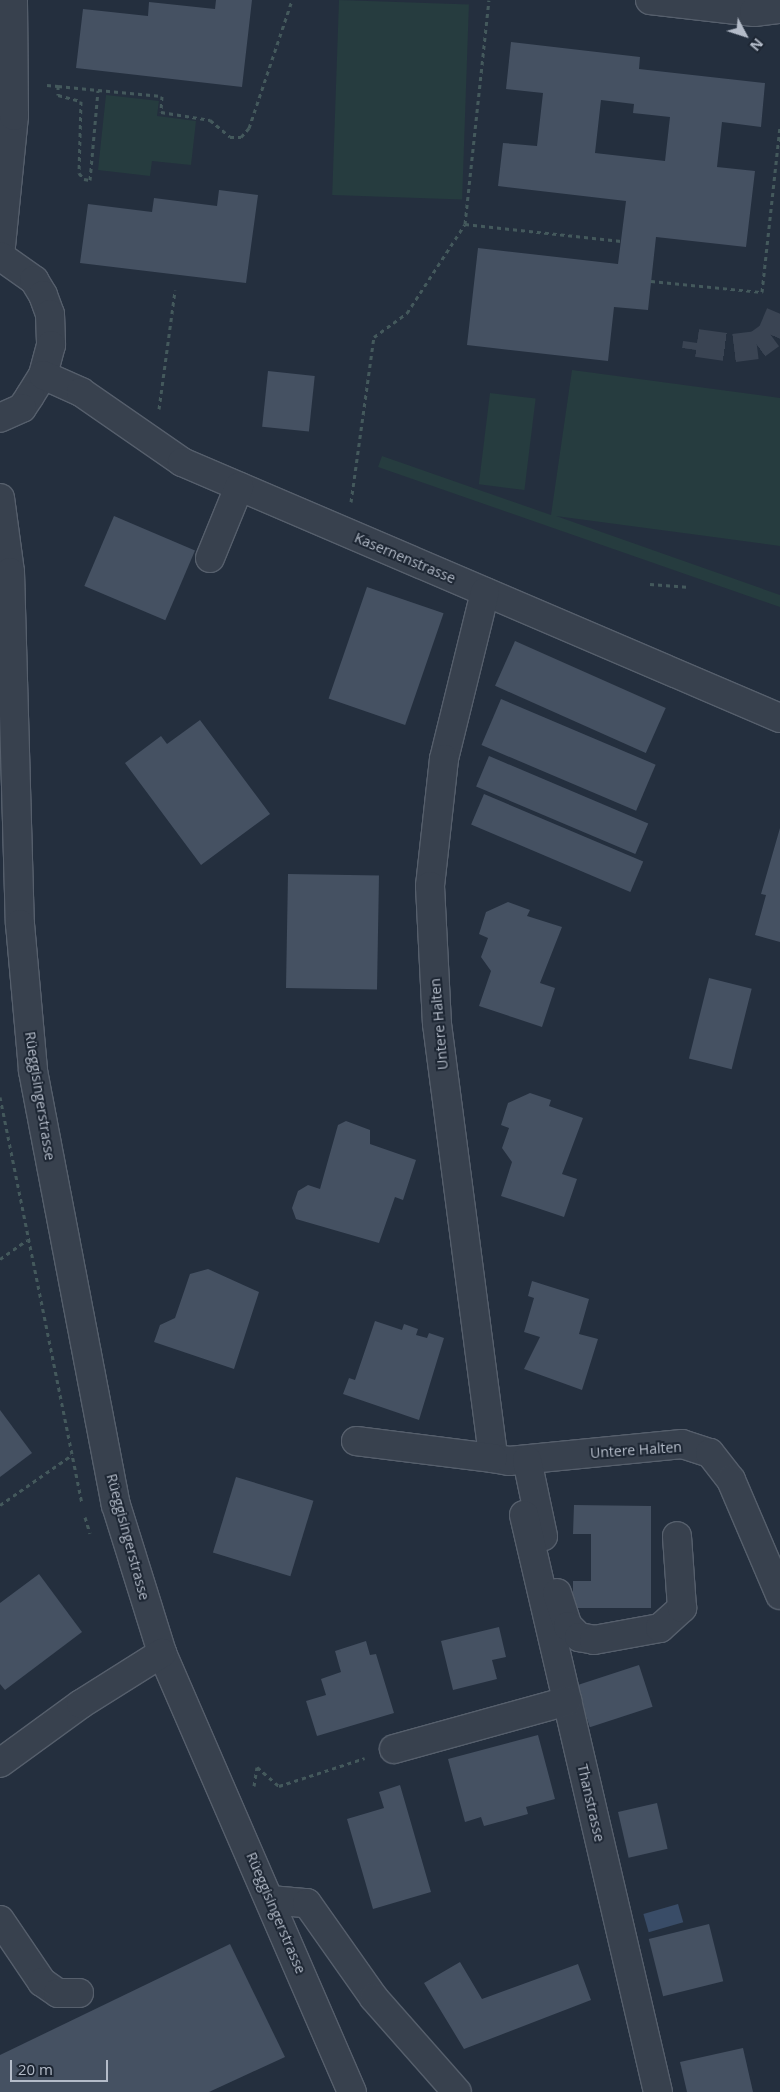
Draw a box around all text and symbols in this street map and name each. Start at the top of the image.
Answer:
north arrow [720,10,770,60]
text: N [746,34,768,55]
street label: Kasernenstrasse [352,529,458,587]
street label: Untere Halten [427,977,451,1071]
street label: Rüeggisingerstrasse [22,1030,58,1162]
street label: Untere Halten [590,1438,682,1462]
street label: Rüeggisingerstrasse [103,1472,153,1602]
street label: Thanstrasse [574,1763,608,1843]
street label: Rüeggisingerstrasse [243,1850,309,1976]
scale bar [12,2050,110,2082]
text: 20 m [18,2059,53,2079]

